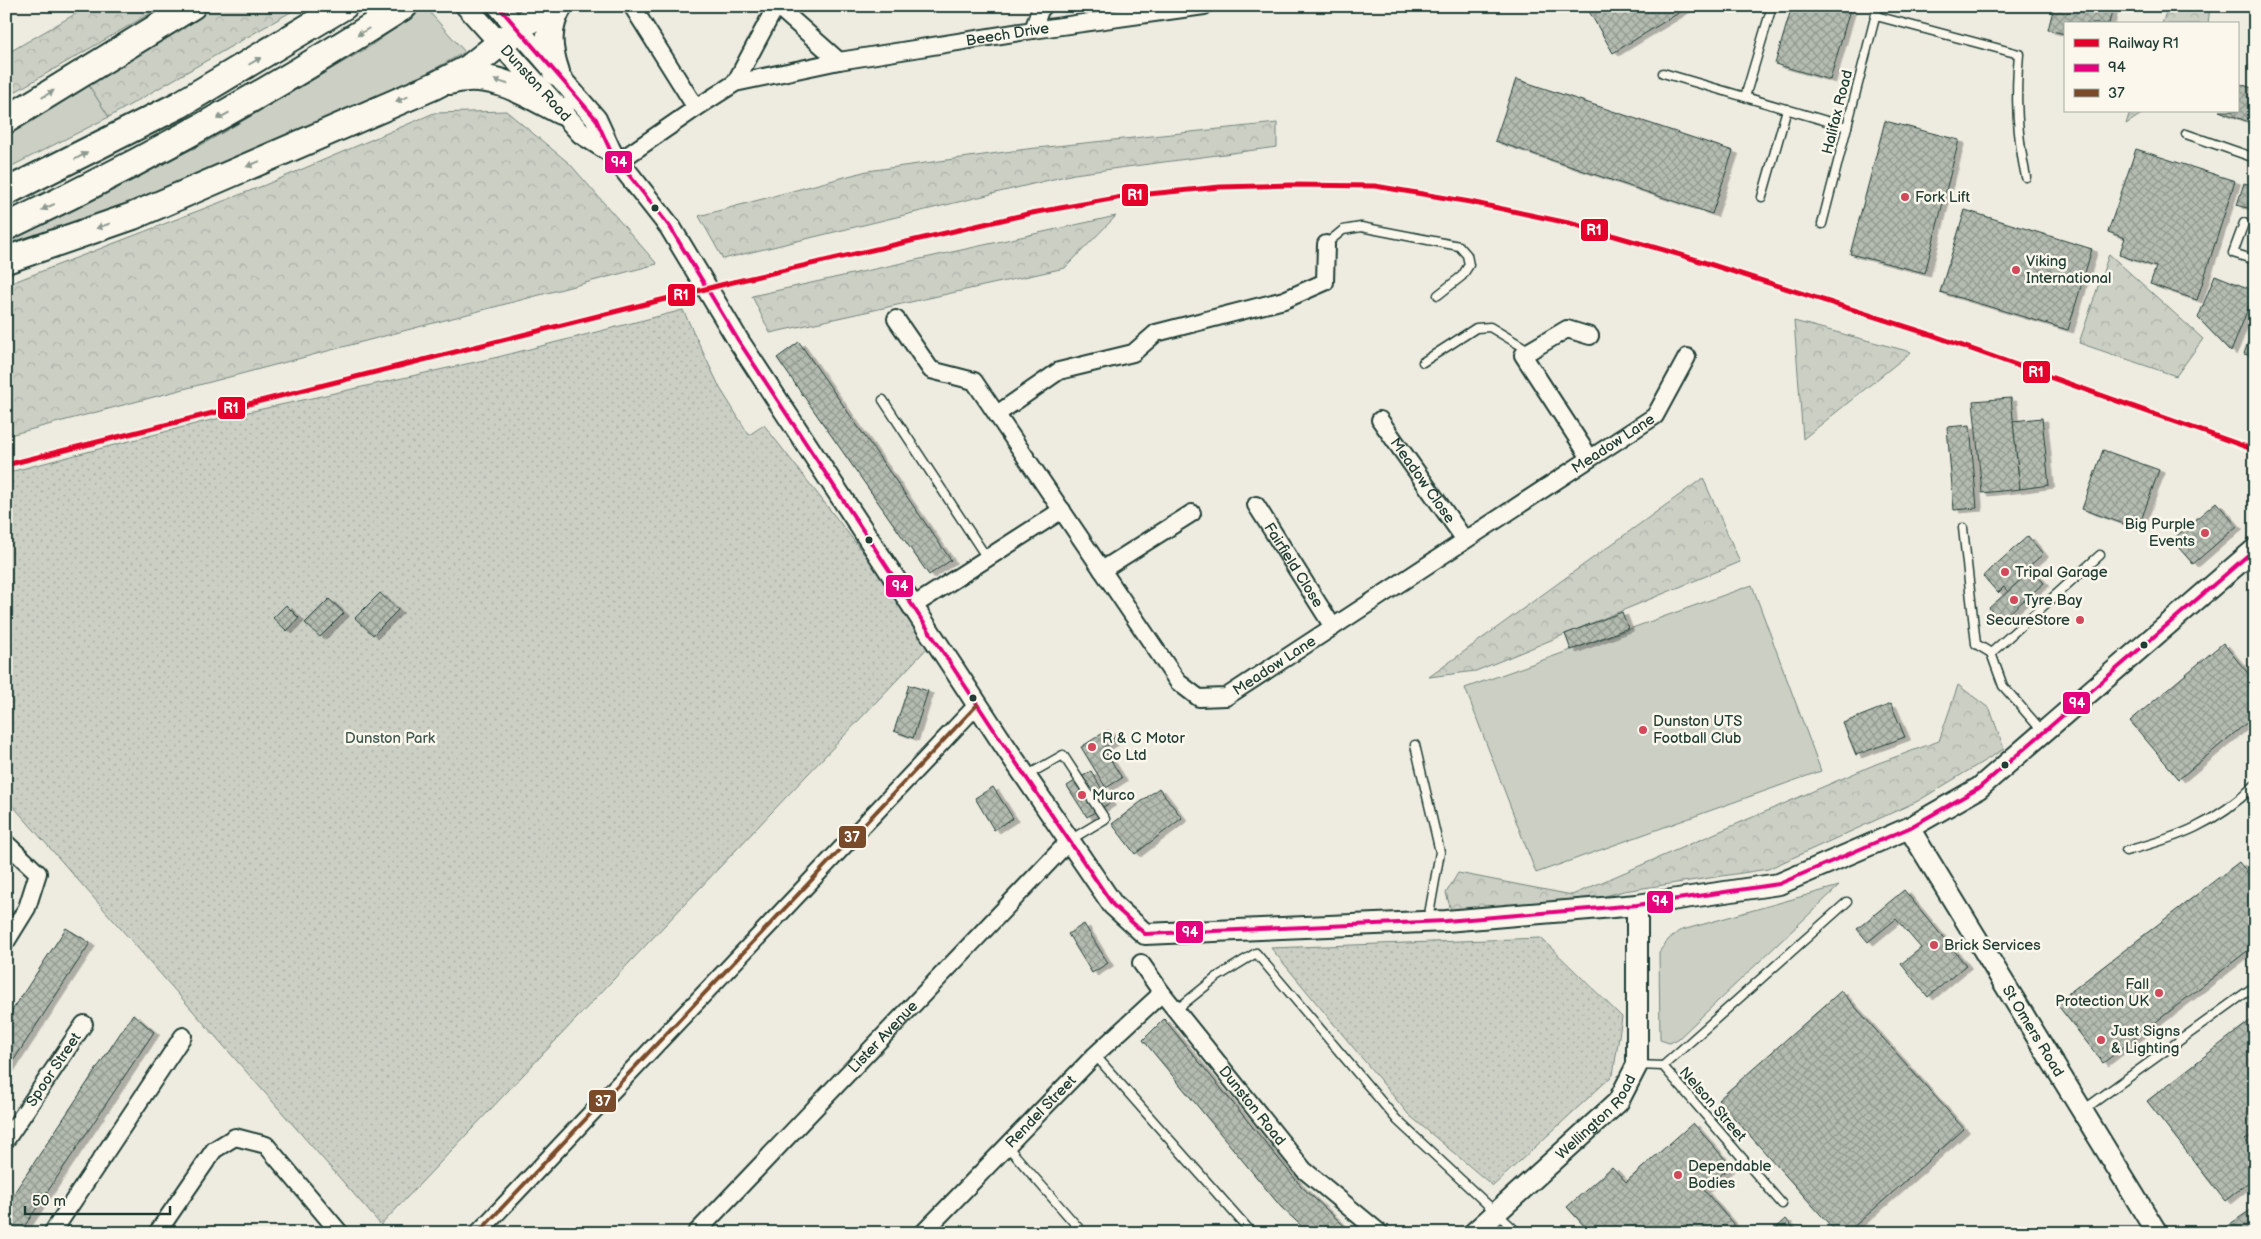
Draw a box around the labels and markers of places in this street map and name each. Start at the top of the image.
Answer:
place label: Fork Lift [1915,188,1971,207]
marker: Fork Lift [1899,191,1911,203]
unlabelled marker [650,203,660,213]
place label: Viking International [2026,252,2111,288]
marker: Viking International [2010,264,2022,276]
place label: Big Purple Events [2124,515,2196,551]
marker: Big Purple Events [2199,527,2211,539]
unlabelled marker [864,535,874,545]
place label: Tripal Garage [2015,563,2108,582]
marker: Tripal Garage [1999,566,2011,578]
place label: Tyre Bay [2024,591,2082,610]
marker: Tyre Bay [2008,594,2020,606]
place label: SecureStore [1986,611,2070,630]
marker: SecureStore [2074,614,2086,626]
unlabelled marker [2139,640,2149,650]
unlabelled marker [968,693,978,703]
place label: Dunston UTS Football Club [1653,712,1742,748]
marker: Dunston UTS Football Club [1637,724,1649,736]
place label: R & C Motor Co Ltd [1102,729,1185,765]
marker: R & C Motor Co Ltd [1086,741,1098,753]
unlabelled marker [2000,760,2010,770]
place label: Murco [1092,786,1135,805]
marker: Murco [1076,789,1088,801]
place label: Brick Services [1944,936,2041,955]
marker: Brick Services [1928,939,1940,951]
place label: Fall Protection UK [2055,975,2149,1011]
marker: Fall Protection UK [2153,987,2165,999]
place label: Just Signs & Lighting [2111,1022,2181,1058]
marker: Just Signs & Lighting [2095,1034,2107,1046]
place label: Dependable Bodies [1688,1157,1771,1193]
marker: Dependable Bodies [1672,1169,1684,1181]

